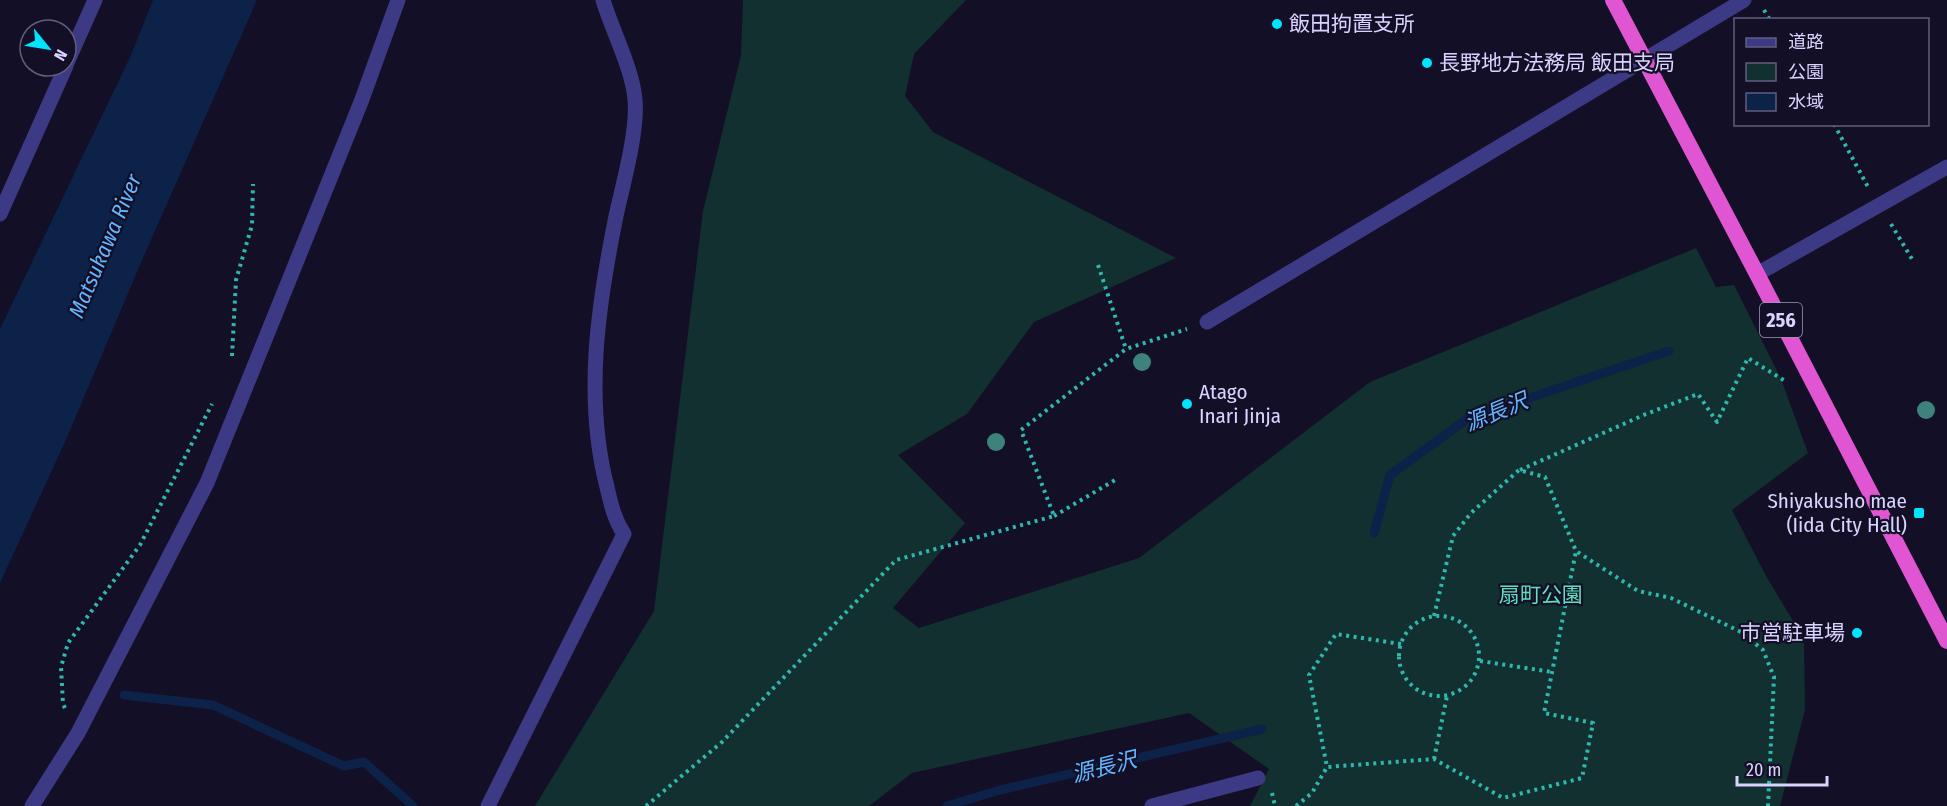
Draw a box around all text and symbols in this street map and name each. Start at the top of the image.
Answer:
place label: 飯田拘置支所 [1289,11,1415,37]
marker: 飯田拘置支所 [1270,17,1284,31]
north arrow [18,18,78,78]
legend [1734,18,1929,126]
text: 道路 [1788,31,1824,53]
text: N [50,46,71,64]
place label: 長野地方法務局 飯田支局 [1439,50,1675,76]
marker: 長野地方法務局 飯田支局 [1420,56,1434,70]
text: 公園 [1788,61,1824,83]
text: 水域 [1788,91,1824,113]
water label: Matsukawa River [63,169,148,322]
road number: 256 [1760,303,1802,337]
place label: Atago Inari Jinja [1199,379,1281,429]
water label: 源長沢 [1460,386,1534,437]
marker: Atago Inari Jinja [1180,397,1194,411]
place label: Shiyakusho mae (Iida City Hall) [1767,488,1907,538]
marker: Shiyakusho mae (Iida City Hall) [1912,506,1926,520]
park label: 扇町公園 [1499,582,1583,608]
place label: 市営駐車場 [1740,620,1845,646]
marker: 市営駐車場 [1850,626,1864,640]
water label: 源長沢 [1069,745,1142,788]
scale bar [1737,749,1827,787]
text: 20 m [1746,759,1781,781]

